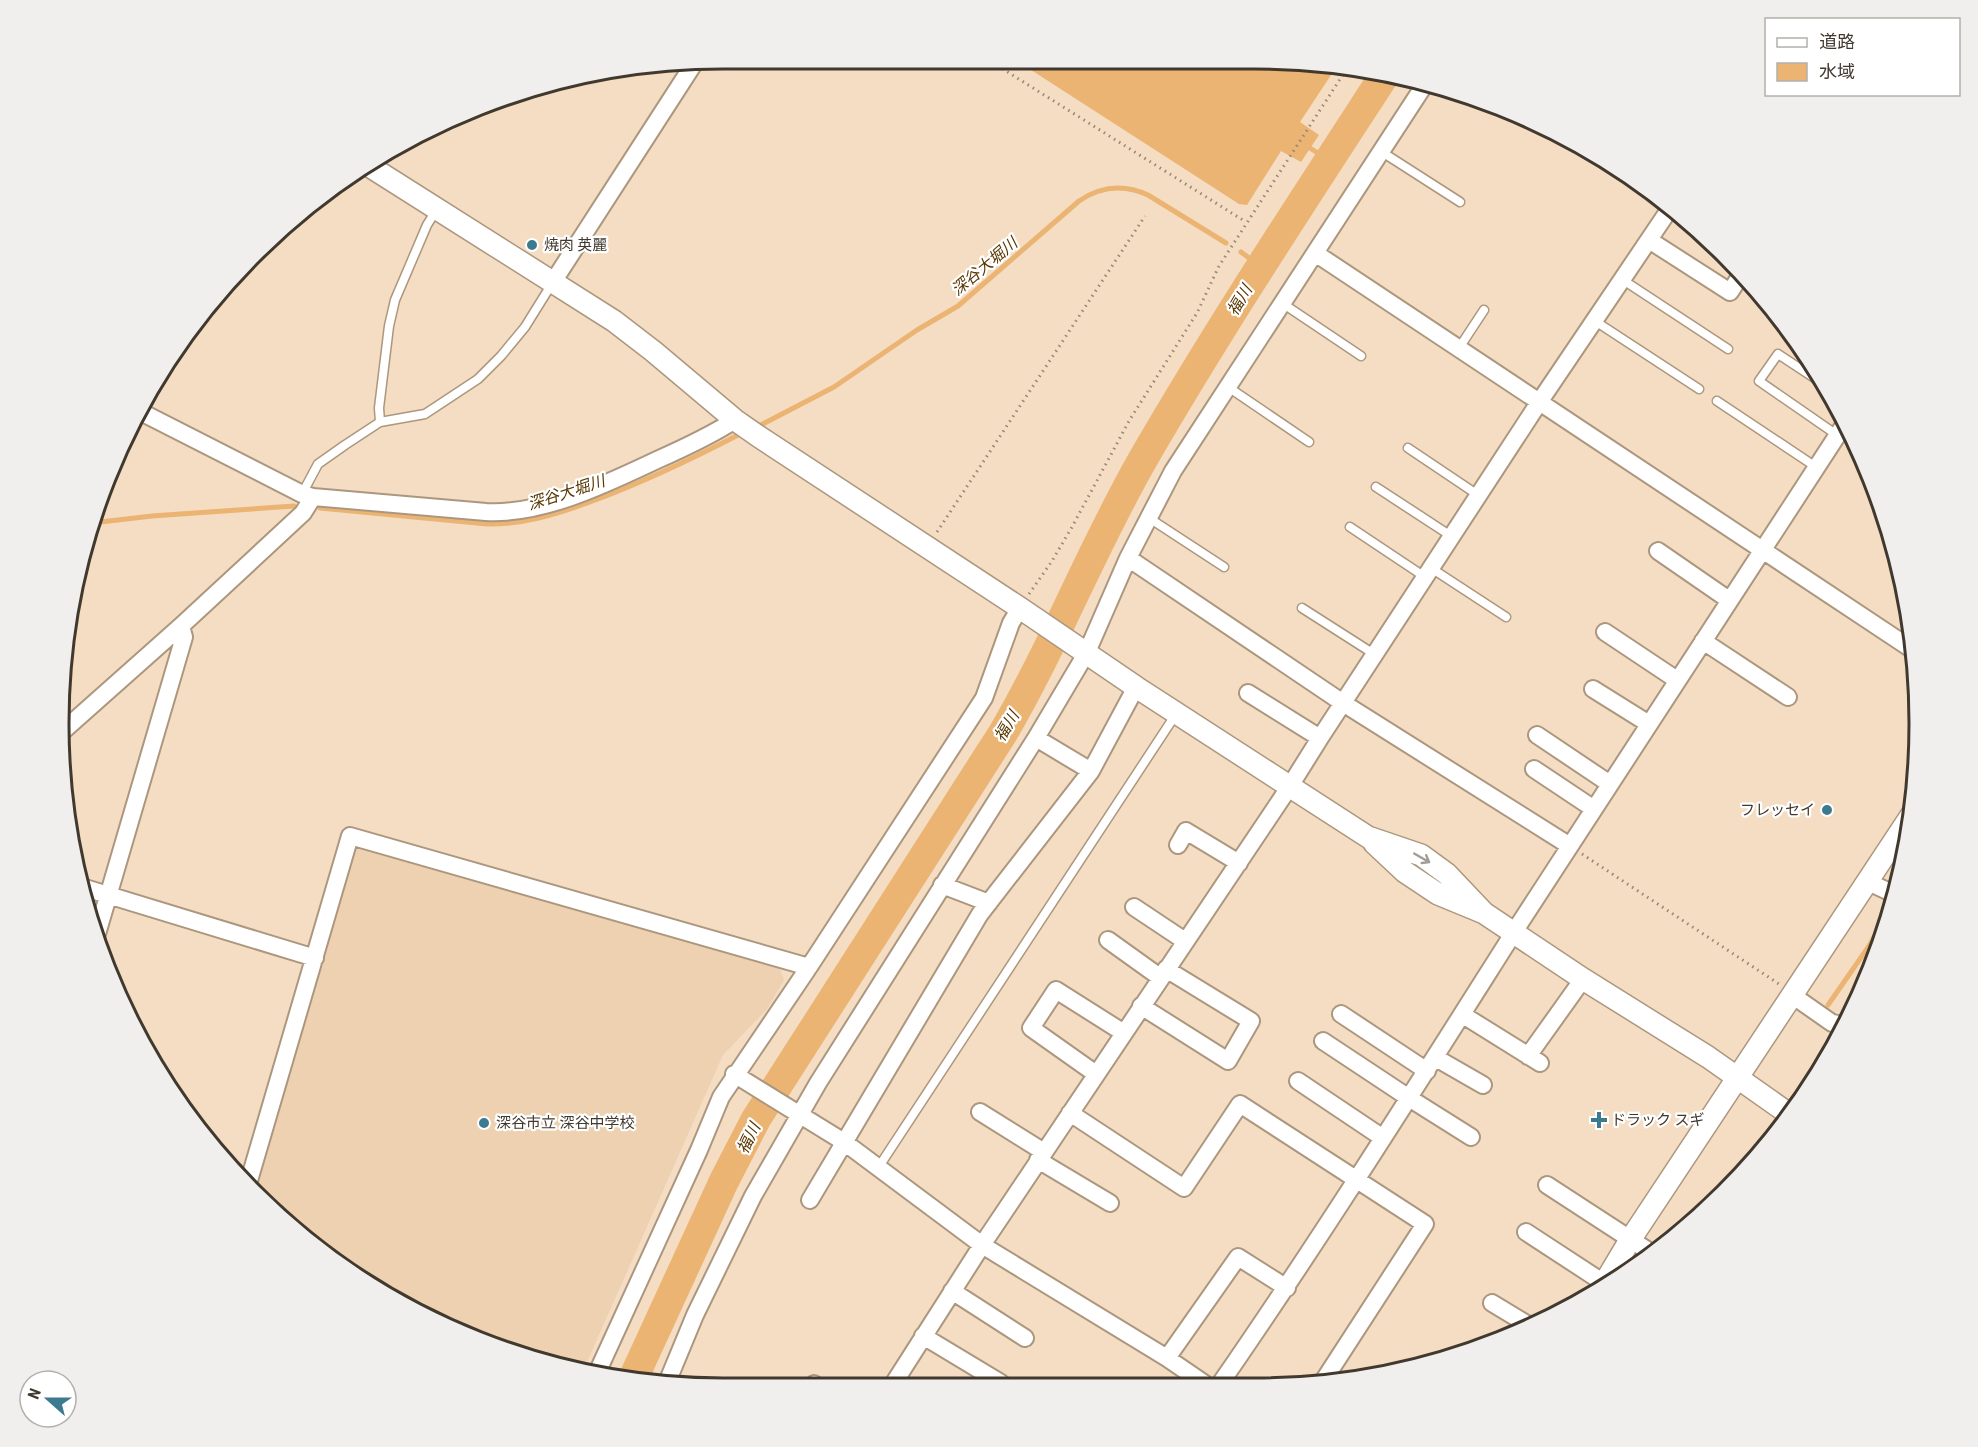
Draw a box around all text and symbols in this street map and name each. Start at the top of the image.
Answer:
legend [1765,18,1960,96]
text: 道路 [1819,31,1855,52]
text: 水域 [1819,61,1855,82]
water label: 深谷大堀川 [948,232,1023,299]
place label: 焼肉 英麗 [544,236,607,254]
marker: 焼肉 英麗 [525,238,539,252]
water label: 福川 [1223,280,1257,319]
water label: 深谷大堀川 [525,470,609,514]
water label: 福川 [990,706,1024,745]
place label: フレッセイ [1740,801,1815,819]
marker: フレッセイ [1820,803,1834,817]
one-way arrow [1413,852,1430,864]
place label: ドラック スギ [1611,1111,1704,1129]
marker: ドラック スギ [1592,1113,1606,1127]
place label: 深谷市立 深谷中学校 [496,1114,634,1132]
marker: 深谷市立 深谷中学校 [477,1116,491,1130]
water label: 福川 [733,1118,765,1157]
north arrow [18,1369,78,1429]
text: N [24,1386,45,1402]

